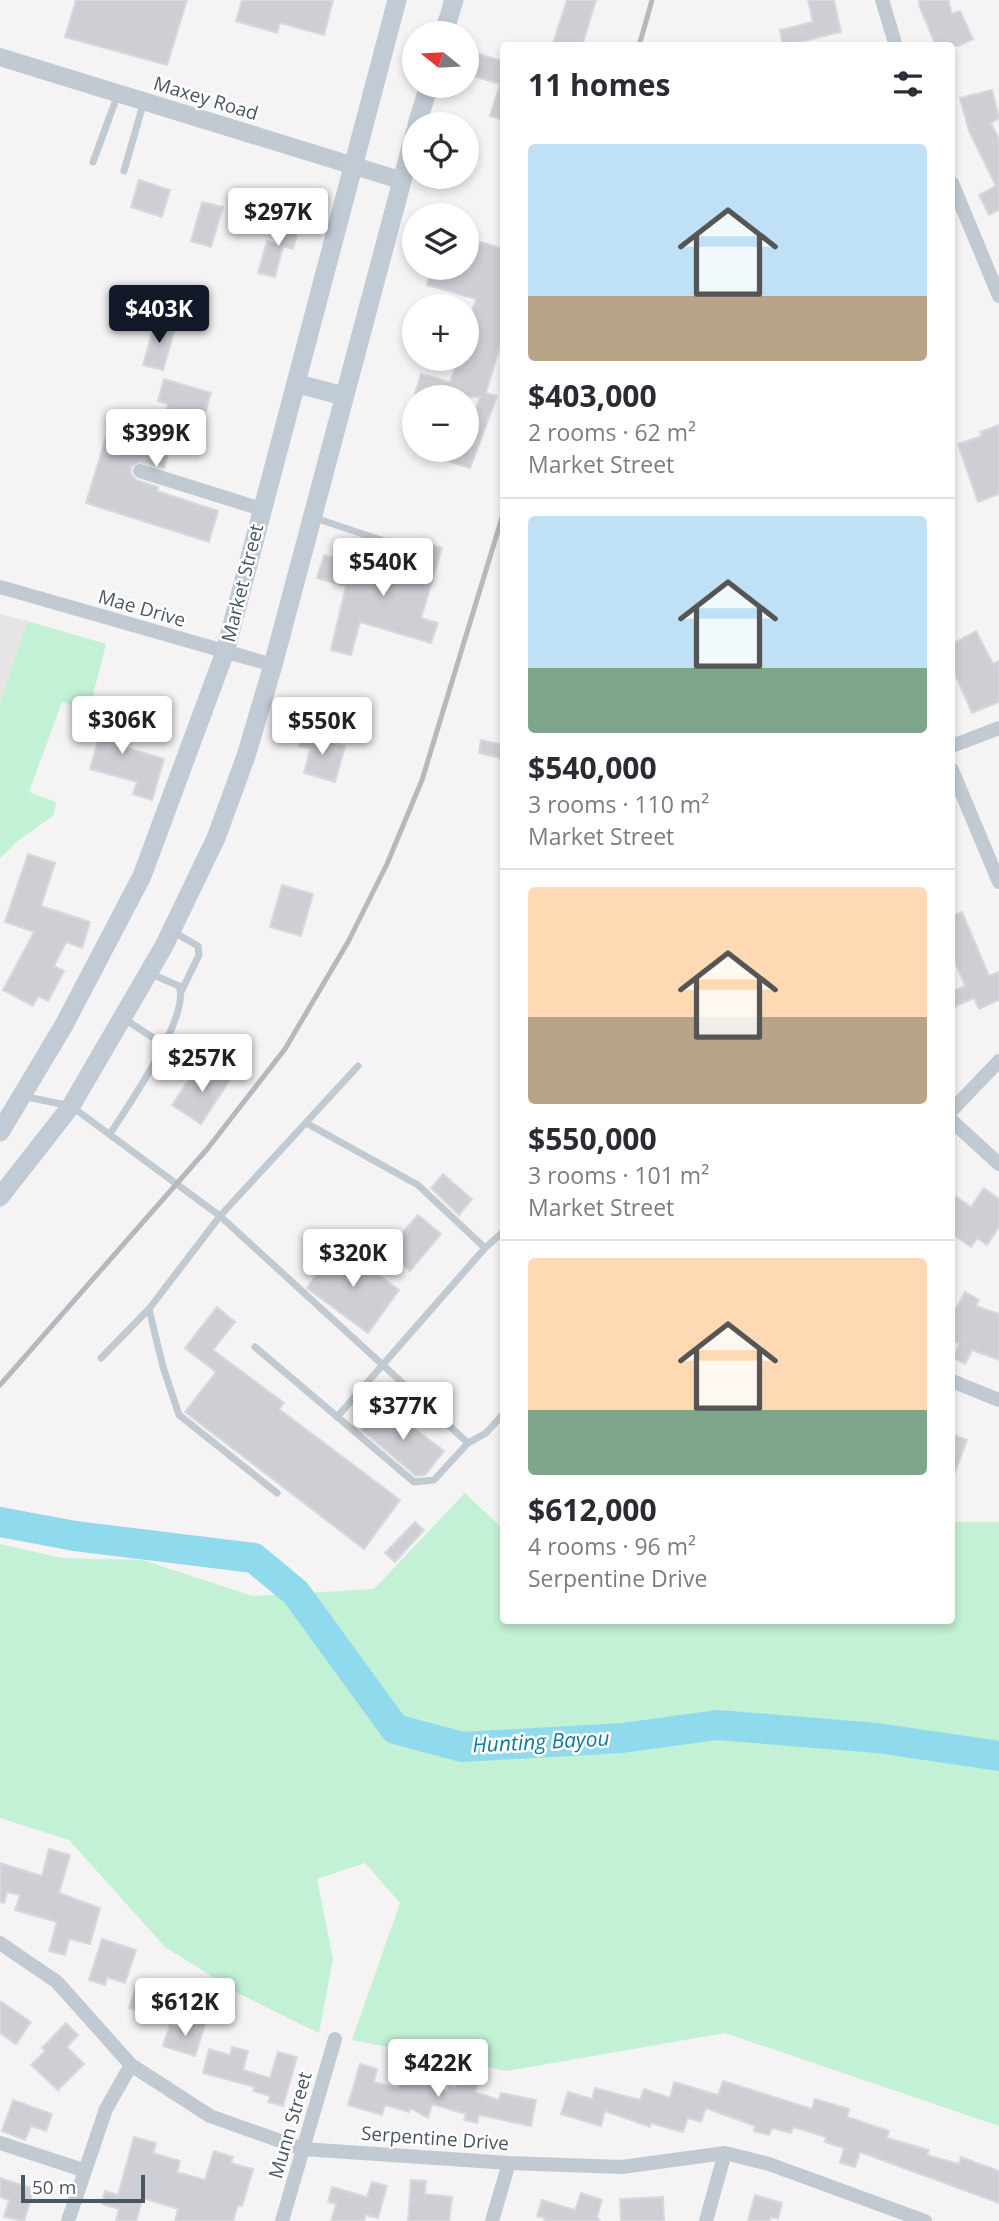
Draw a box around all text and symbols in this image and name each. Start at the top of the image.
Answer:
north arrow [402,21,480,98]
map controls [402,21,479,462]
text: 11 homes [528,64,671,105]
icon: filters [889,65,927,103]
street label: Maxey Road [151,70,261,126]
button: locate [402,112,479,189]
pin: $297K [229,188,327,248]
icon: home [665,189,791,315]
text: $297K [244,195,312,227]
button: layers [402,203,479,280]
pin: $403K [110,286,208,345]
text: $403K [125,292,193,324]
button: + [402,294,479,371]
text: $403,000 [528,375,657,416]
button: − [402,385,479,462]
pin: $399K [107,410,205,469]
text: $399K [122,416,190,448]
text: 2 rooms · 62 m² [528,416,696,448]
text: Market Street [528,448,674,480]
street label: Market Street [215,521,269,645]
pin: $540K [334,538,432,598]
text: $540K [349,545,417,577]
icon: home [665,561,791,687]
street label: Mae Drive [95,583,189,633]
pin: $306K [73,696,171,756]
pin: $550K [273,698,371,757]
text: $306K [88,703,156,735]
text: $550K [288,704,356,736]
text: $540,000 [528,747,657,788]
text: 3 rooms · 110 m² [528,788,709,820]
text: Market Street [528,820,674,852]
icon: home [665,932,791,1058]
pin: $257K [153,1034,251,1094]
text: $257K [168,1041,236,1073]
text: $550,000 [528,1118,657,1159]
text: 3 rooms · 101 m² [528,1159,709,1191]
text: Market Street [528,1191,674,1223]
pin: $320K [304,1230,402,1289]
text: $320K [319,1236,387,1268]
icon: home [665,1303,791,1429]
pin: $377K [354,1382,452,1442]
text: $377K [369,1389,437,1421]
text: $612,000 [528,1489,657,1530]
text: 4 rooms · 96 m² [528,1530,696,1562]
text: Serpentine Drive [528,1562,707,1594]
water label: Hunting Bayou [472,1723,610,1759]
pin: $612K [136,1979,234,2038]
text: $612K [151,1985,219,2017]
pin: $422K [389,2039,487,2099]
text: $422K [404,2046,472,2078]
street label: Munn Street [262,2068,318,2181]
street label: Serpentine Drive [360,2120,510,2156]
scale bar [21,2172,145,2204]
text: 50 m [32,2174,76,2200]

